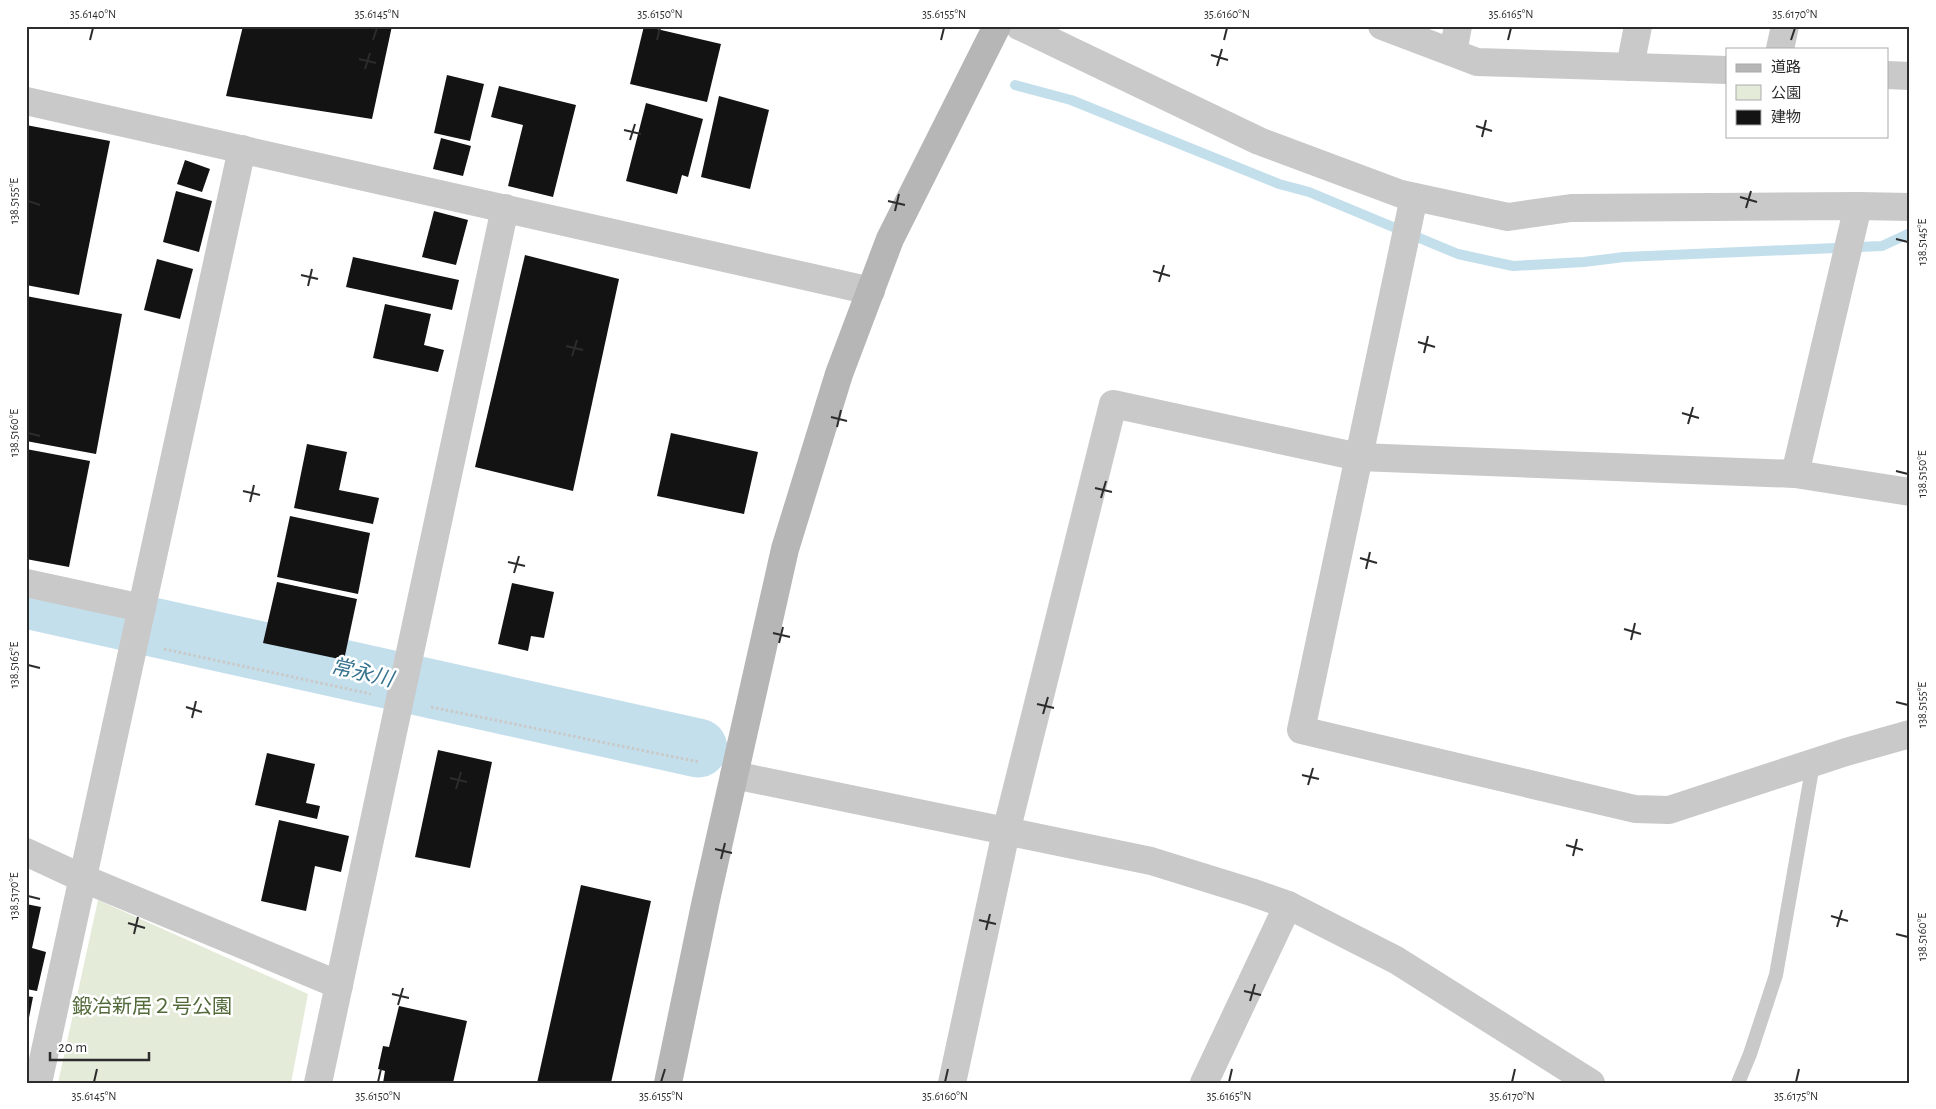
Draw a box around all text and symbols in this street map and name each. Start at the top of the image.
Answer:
text: 35.6140°N [70,8,116,20]
text: 35.6145°N [355,8,399,20]
text: 35.6150°N [637,8,683,20]
text: 35.6155°N [922,8,966,20]
text: 35.6160°N [1204,8,1250,20]
text: 35.6165°N [1489,8,1533,20]
text: 35.6170°N [1772,8,1818,20]
legend [1726,48,1888,138]
text: 道路 [1771,59,1801,75]
text: 公園 [1771,85,1801,101]
text: 建物 [1771,109,1801,125]
text: 138.5155°E [8,178,20,224]
text: 138.5145°E [1916,218,1928,265]
text: 138.5160°E [8,409,20,457]
text: 138.5150°E [1916,450,1928,498]
text: 138.5165°E [8,641,20,688]
water label: 常永川 [329,655,397,691]
text: 138.5155°E [1916,682,1928,728]
text: 138.5170°E [8,872,20,920]
text: 138.5160°E [1916,913,1928,961]
park label: 鍛冶新居２号公園 [72,996,232,1017]
scale bar [50,1029,149,1061]
text: 20 m [58,1040,87,1055]
text: 35.6145°N [72,1090,116,1102]
text: 35.6150°N [355,1090,401,1102]
text: 35.6155°N [639,1090,683,1102]
text: 35.6160°N [922,1090,968,1102]
text: 35.6165°N [1207,1090,1251,1102]
text: 35.6170°N [1489,1090,1535,1102]
text: 35.6175°N [1774,1090,1818,1102]

